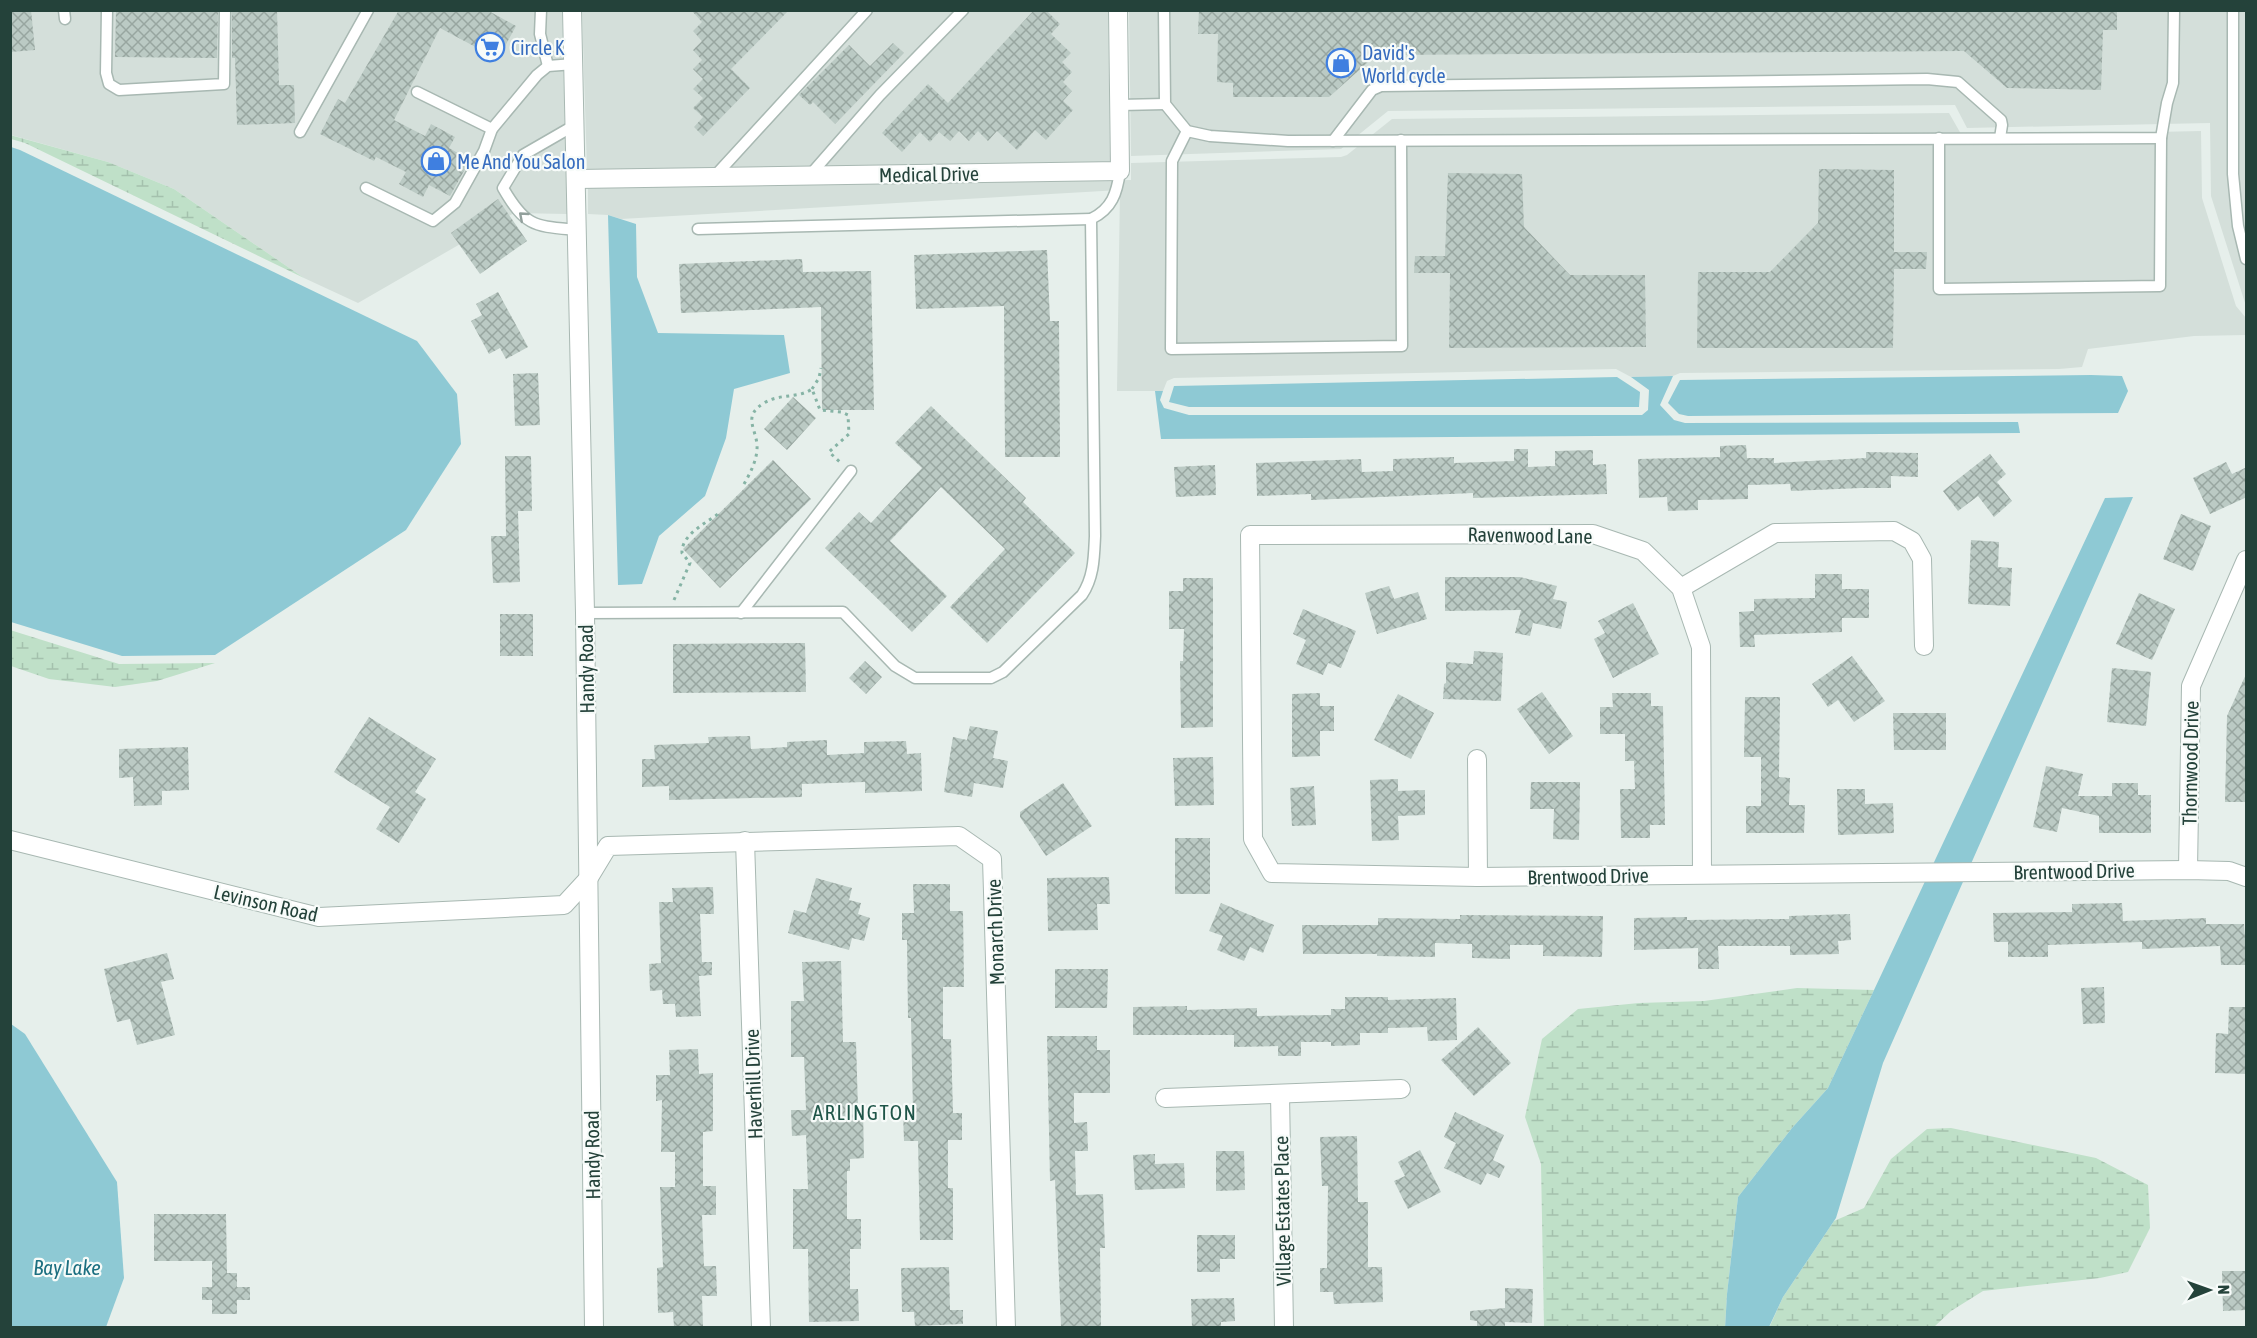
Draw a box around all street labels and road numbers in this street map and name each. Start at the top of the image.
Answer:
street label: Medical Drive [879,162,979,186]
street label: Ravenwood Lane [1467,522,1593,548]
street label: Handy Road [574,624,598,714]
street label: Thornwood Drive [2177,700,2203,826]
street label: Brentwood Drive [2013,858,2135,884]
street label: Brentwood Drive [1527,863,1649,889]
street label: Monarch Drive [982,878,1008,986]
street label: Levinson Road [212,880,320,926]
street label: Haverhill Drive [740,1028,766,1140]
street label: Handy Road [580,1110,604,1200]
street label: Village Estates Place [1269,1136,1295,1286]

